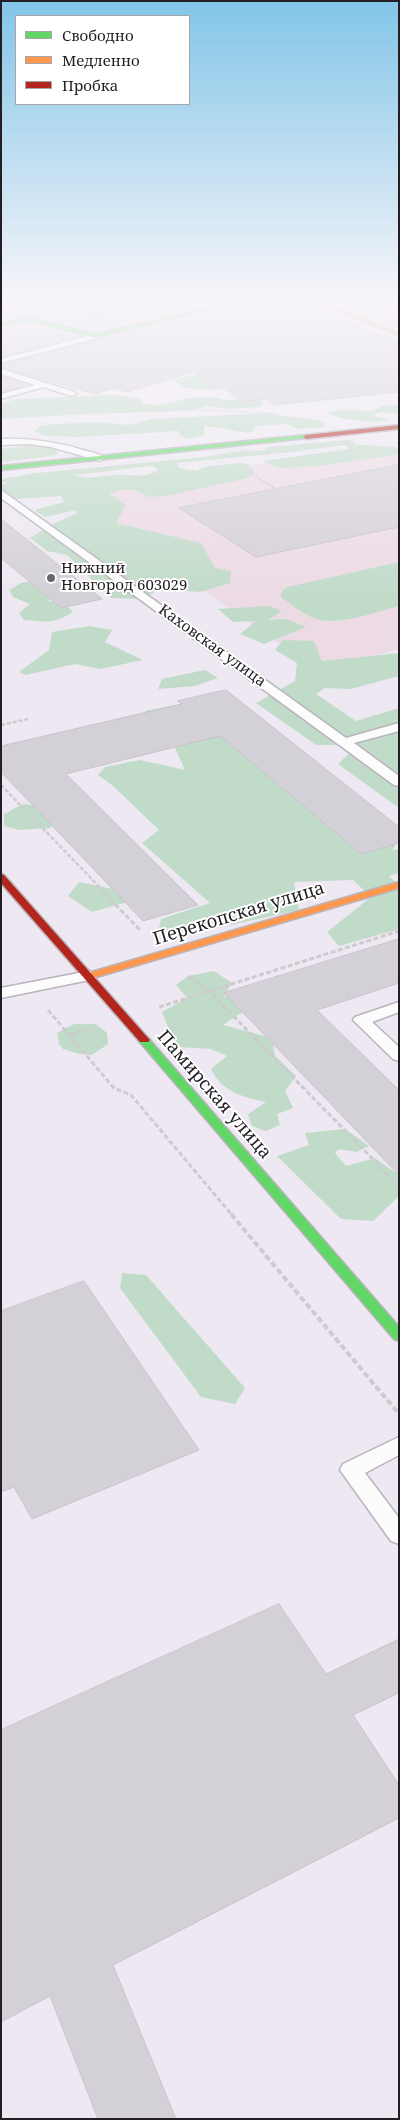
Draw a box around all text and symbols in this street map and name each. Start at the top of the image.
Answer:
legend [15,15,190,105]
text: Свободно [62,25,134,45]
text: Медленно [62,50,140,70]
text: Пробка [62,75,118,95]
place label: Нижний Новгород 603029 [61,560,187,595]
marker: Нижний Новгород 603029 [45,572,57,584]
street label: Каховская улица [155,601,269,691]
street label: Перекопская улица [151,878,327,950]
street label: Памирская улица [152,1026,276,1164]

